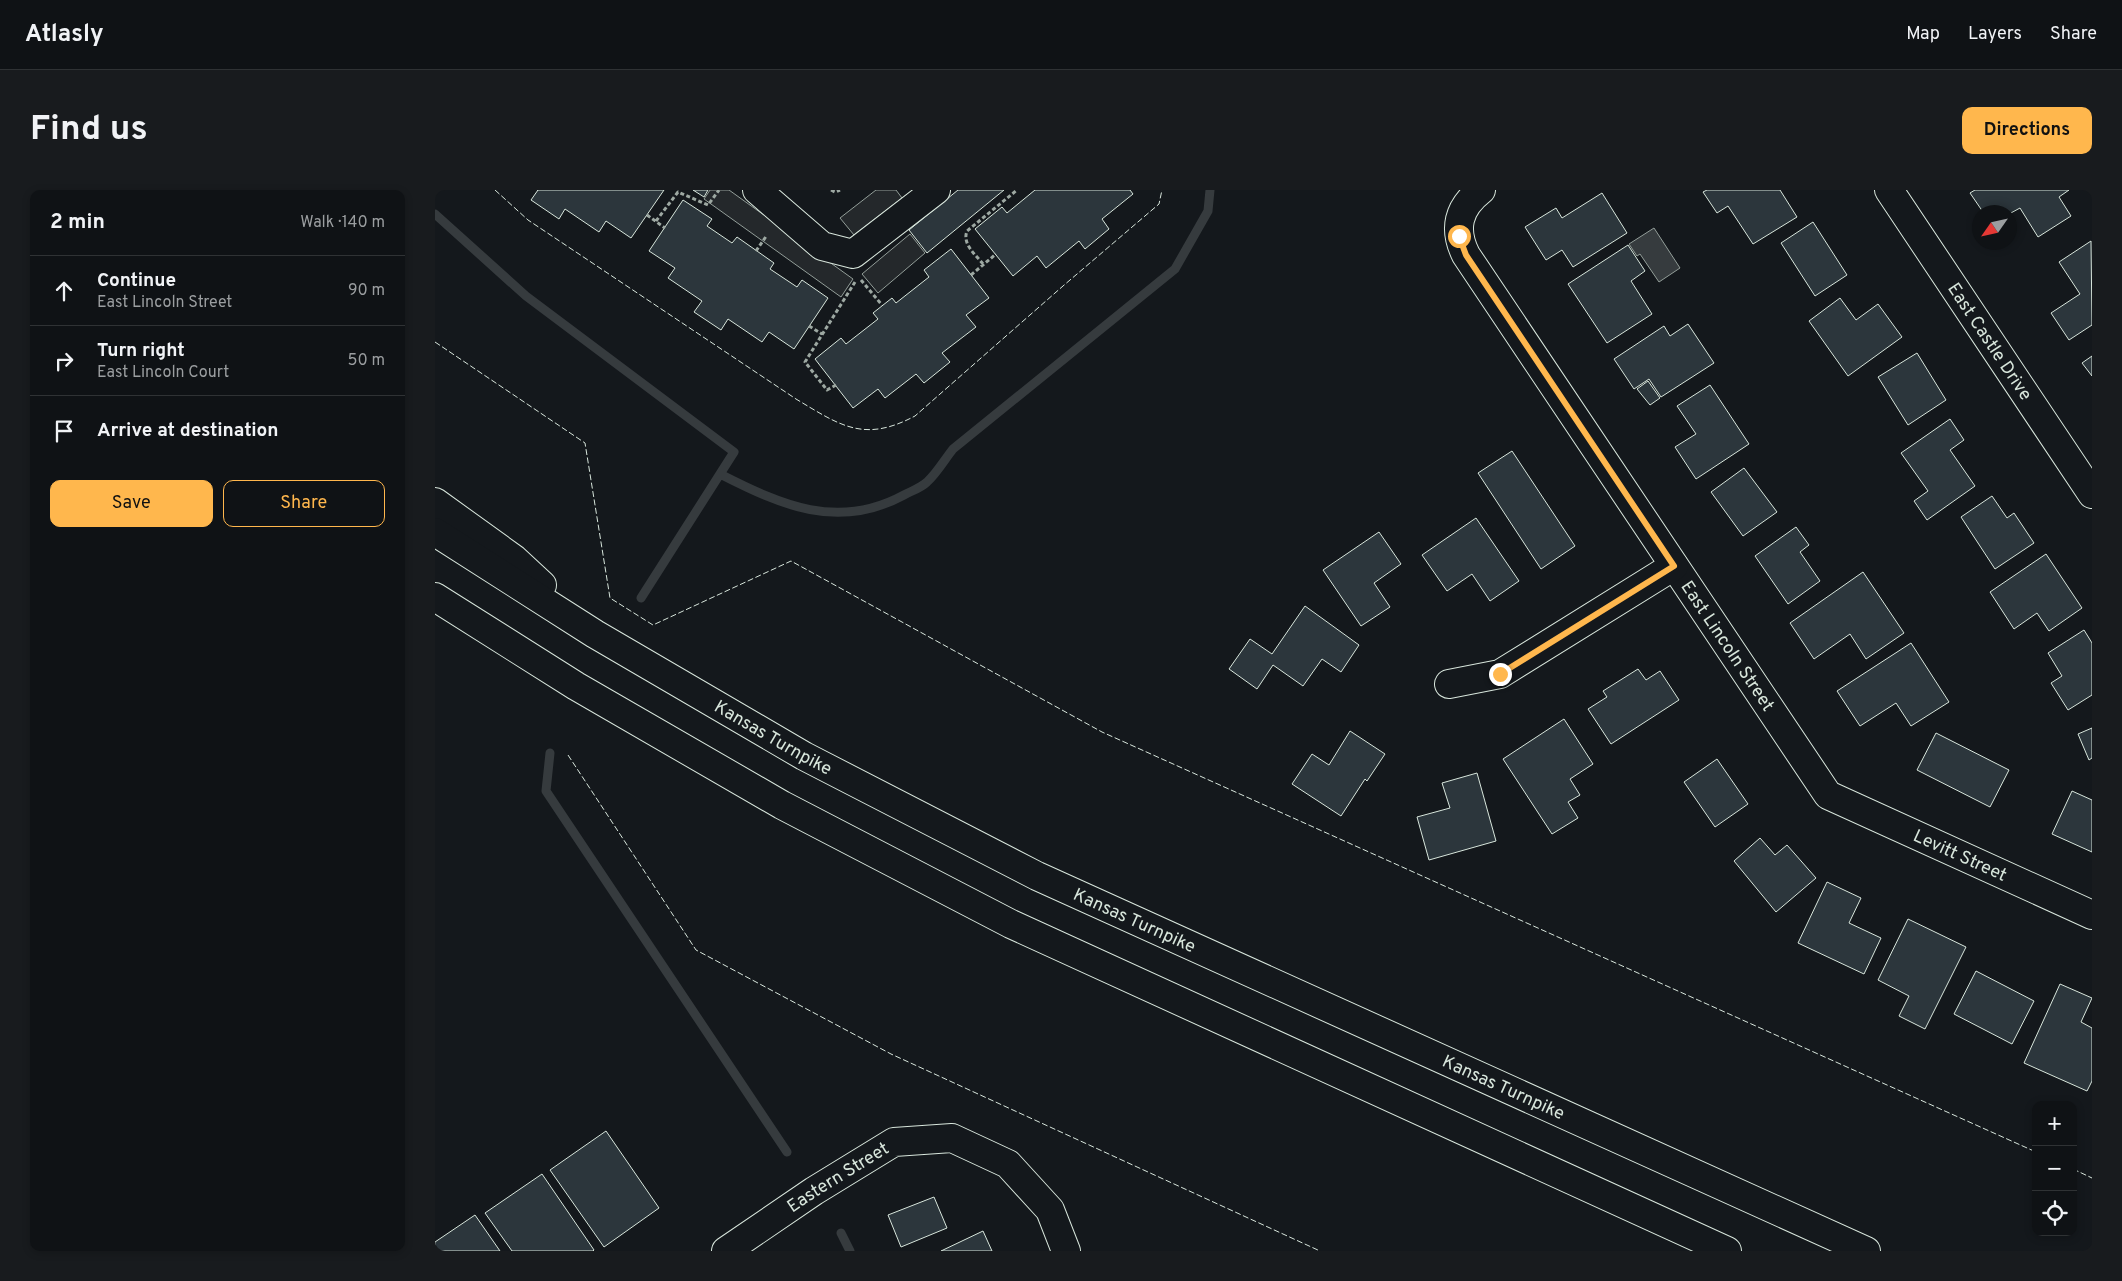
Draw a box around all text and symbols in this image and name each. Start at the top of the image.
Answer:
text: Atlasly [25,20,104,50]
text: Map [1906,23,1940,46]
text: Layers [1968,23,2022,46]
text: Share [2050,23,2097,46]
button: Directions [1962,107,2092,154]
text: Find us [30,108,148,152]
north arrow [1972,205,2017,250]
text: 2 min [50,209,105,236]
text: Walk · 140 m [300,213,385,233]
route start [1448,225,1471,248]
text: Continue [97,269,176,293]
icon: ahead [50,277,78,305]
street label: East Castle Drive [1941,279,2036,405]
text: 90 m [348,281,385,301]
text: East Lincoln Street [97,293,232,313]
text: Turn right [97,339,185,363]
icon: right [50,347,78,375]
text: 50 m [348,351,385,371]
text: East Lincoln Court [97,363,229,383]
icon: arrive [50,417,78,445]
text: Arrive at destination [97,419,278,443]
button: Save [50,480,213,527]
button: Share [223,480,385,527]
street label: East Lincoln Street [1675,577,1779,716]
route end [1489,663,1512,686]
street label: Kansas Turnpike [710,696,835,781]
street label: Levitt Street [1909,825,2010,888]
street label: Kansas Turnpike [1069,884,1199,959]
street label: Kansas Turnpike [1438,1051,1568,1126]
map controls [2032,1101,2077,1236]
button: + [2032,1101,2077,1146]
street label: Eastern Street [783,1138,894,1219]
button: − [2032,1146,2077,1191]
button: locate [2032,1191,2077,1236]

